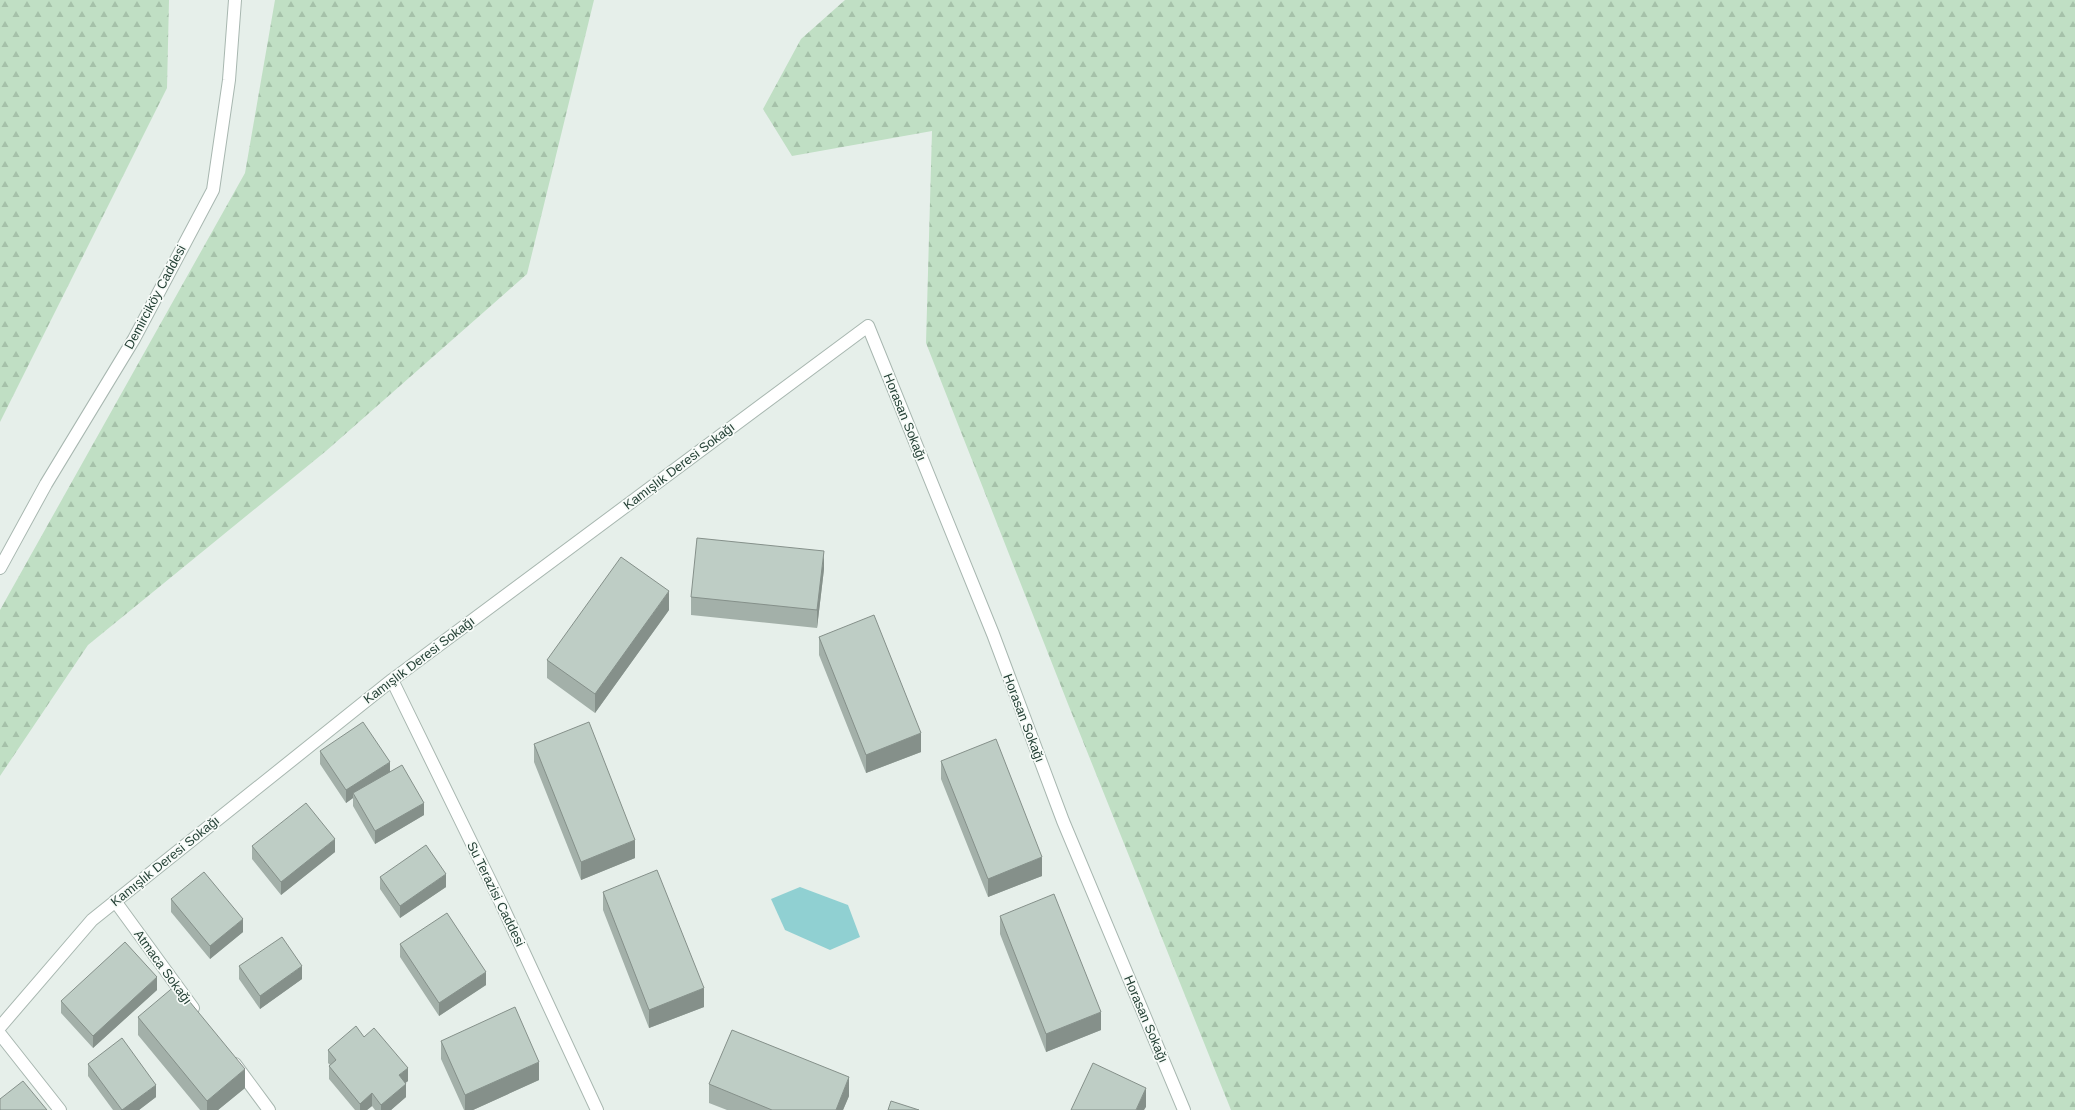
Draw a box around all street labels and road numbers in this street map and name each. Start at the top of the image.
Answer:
street label: Demirciköy Caddesi [121,242,189,352]
street label: Horasan Sokağı [881,371,929,463]
street label: Kamışlık Deresi Sokağı [621,419,737,513]
street label: Kamışlık Deresi Sokağı [361,613,477,707]
street label: Horasan Sokağı [1000,672,1048,764]
street label: Kamışlık Deresi Sokağı [108,813,222,909]
street label: Su Terazisi Caddesi [464,839,528,949]
street label: Atmaca Sokağı [131,927,195,1007]
street label: Horasan Sokağı [1121,973,1171,1065]

